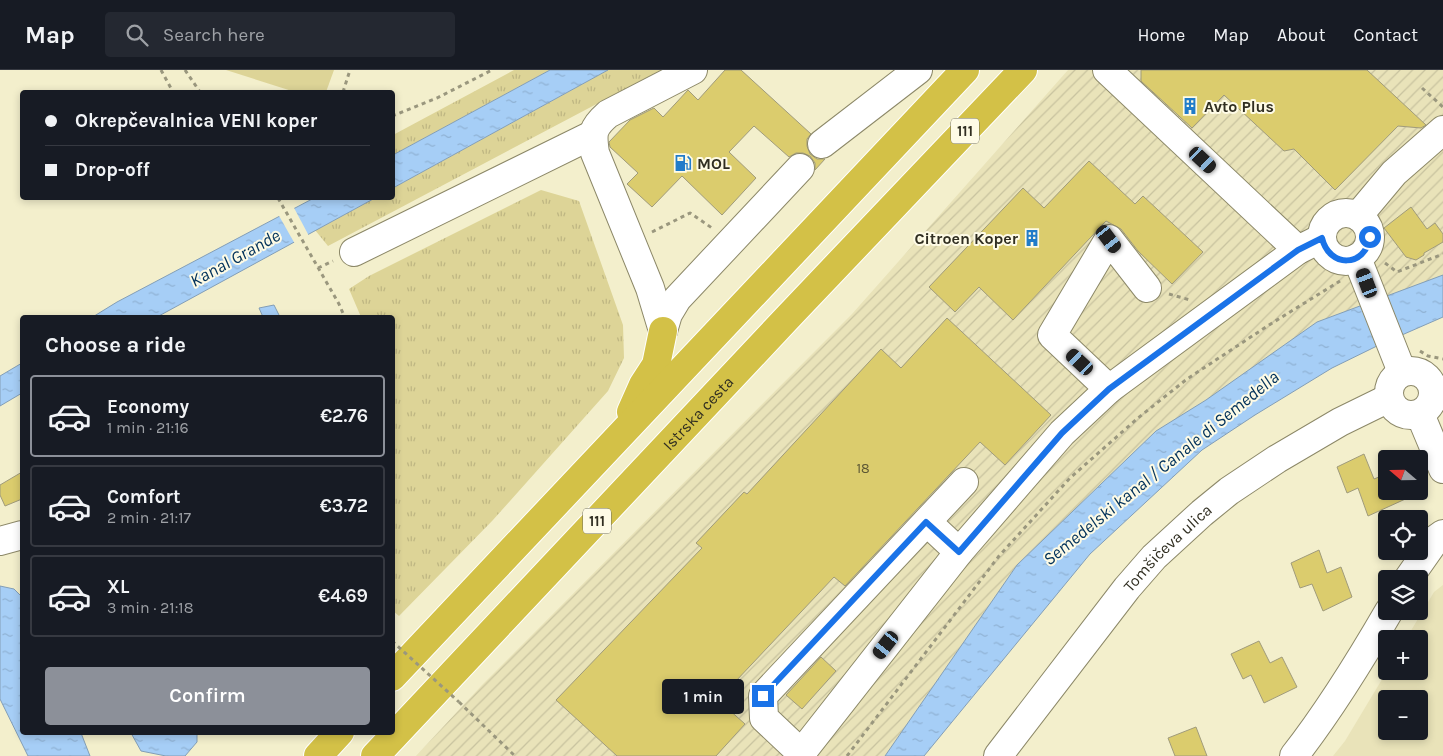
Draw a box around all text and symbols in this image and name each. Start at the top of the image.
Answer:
search box [105,12,455,57]
text: Map [25,21,75,49]
icon: search [123,21,151,49]
text: Search here [163,24,265,46]
text: Home [1137,24,1185,46]
text: Map [1213,24,1249,46]
text: About [1277,24,1326,46]
text: Contact [1354,24,1418,46]
building icon: Avto Plus [1180,96,1200,116]
place label: Avto Plus [1204,97,1274,116]
text: Okrepčevalnica VENI koper [75,110,317,132]
road number: 111 [951,118,979,144]
car [1186,144,1219,176]
fuel station icon: MOL [673,153,693,173]
place label: MOL [697,154,730,173]
text: Drop-off [75,159,150,181]
car [1093,223,1124,255]
water label: Kanal Grande [186,224,284,292]
route start [1359,226,1381,248]
building icon: Citroen Koper [1022,228,1042,248]
place label: Citroen Koper [914,229,1019,248]
car [1354,266,1379,300]
text: Choose a ride [45,332,186,358]
car [1063,346,1096,378]
water label: Semedelski kanal / Canale di Semedella [1039,366,1283,570]
street label: Istrska cesta [659,372,737,454]
icon: car [47,394,92,439]
text: Economy [107,396,189,418]
text: €2.76 [320,405,368,427]
text: 1 min · 21:16 [107,418,189,437]
north arrow [1378,450,1428,500]
map controls [1378,450,1428,740]
house number: 18 [856,460,870,477]
icon: car [47,484,92,529]
text: Comfort [107,486,181,508]
text: €3.72 [320,495,368,517]
street label: Tomšičeva ulica [1119,500,1216,596]
text: 2 min · 21:17 [107,508,191,527]
road number: 111 [583,508,611,534]
button: locate [1378,510,1428,560]
button: layers [1378,570,1428,620]
icon: car [47,574,92,619]
text: XL [107,576,129,598]
text: €4.69 [318,585,368,607]
text: 3 min · 21:18 [107,598,193,617]
car [870,629,901,661]
button: + [1378,630,1428,680]
button: Confirm [45,667,370,725]
callout: 1 min [663,678,746,714]
route end [752,685,774,707]
text: 1 min [683,687,723,706]
button: − [1378,690,1428,740]

